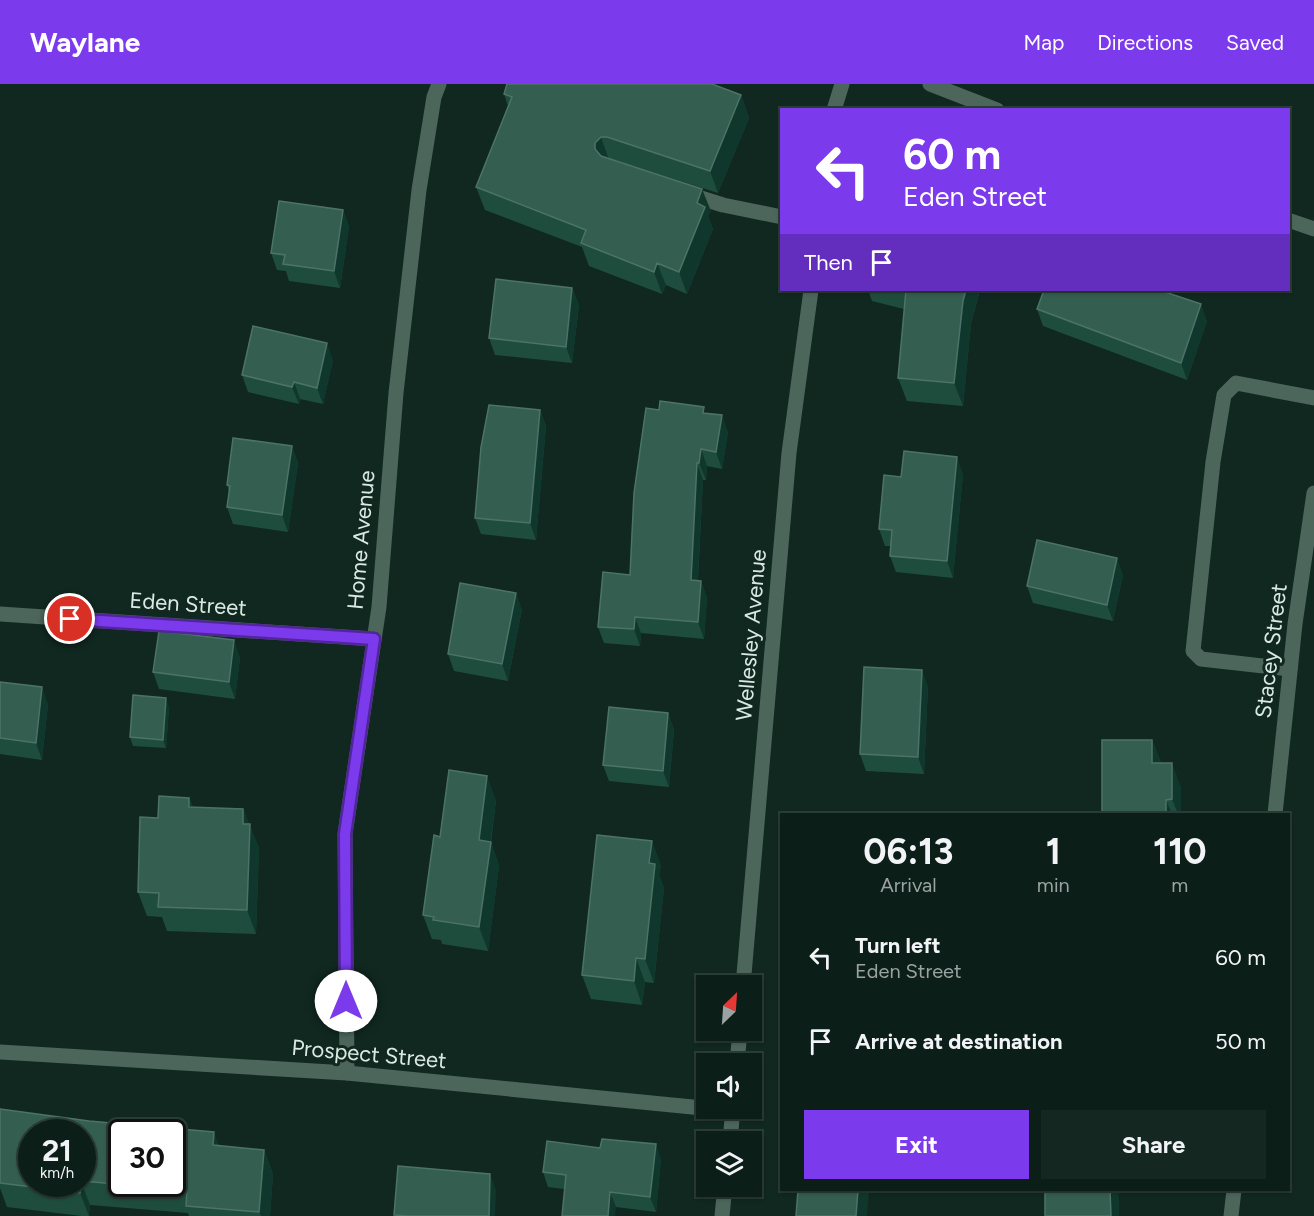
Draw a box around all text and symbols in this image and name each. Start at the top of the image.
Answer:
text: Waylane [30,25,140,59]
text: Map [1023,30,1064,55]
text: Directions [1097,30,1193,55]
text: Saved [1226,30,1284,55]
text: 60 m [903,129,1001,180]
icon: left [804,132,882,210]
text: Eden Street [903,180,1047,213]
icon: arrive [865,246,898,279]
text: Then [804,249,853,276]
street label: Home Avenue [341,469,381,611]
street label: Wellesley Avenue [730,548,772,722]
street label: Stacey Street [1249,582,1293,720]
street label: Eden Street [129,586,247,622]
pin [44,593,95,644]
icon: arrive [53,602,86,635]
text: 06:13 [863,830,954,873]
text: 1 [1046,830,1061,873]
text: 110 [1153,830,1207,873]
text: Arrival [880,873,937,897]
text: min [1037,873,1070,897]
text: m [1171,873,1188,897]
text: Turn left [855,932,941,959]
icon: left [804,941,837,974]
text: 60 m [1215,944,1266,971]
text: Eden Street [855,959,962,983]
position arrow [314,969,378,1033]
north arrow [696,975,762,1041]
map controls [696,975,762,1197]
icon: arrive [804,1025,837,1058]
text: Arrive at destination [855,1028,1063,1055]
text: 50 m [1215,1028,1266,1055]
street label: Prospect Street [290,1034,448,1074]
button: sound [696,1053,762,1119]
button: Exit [804,1110,1029,1179]
button: Share [1041,1110,1266,1179]
speed limit sign: 30 [108,1119,186,1197]
button: layers [696,1131,762,1197]
text: 21 [42,1132,72,1169]
text: km/h [40,1164,74,1182]

